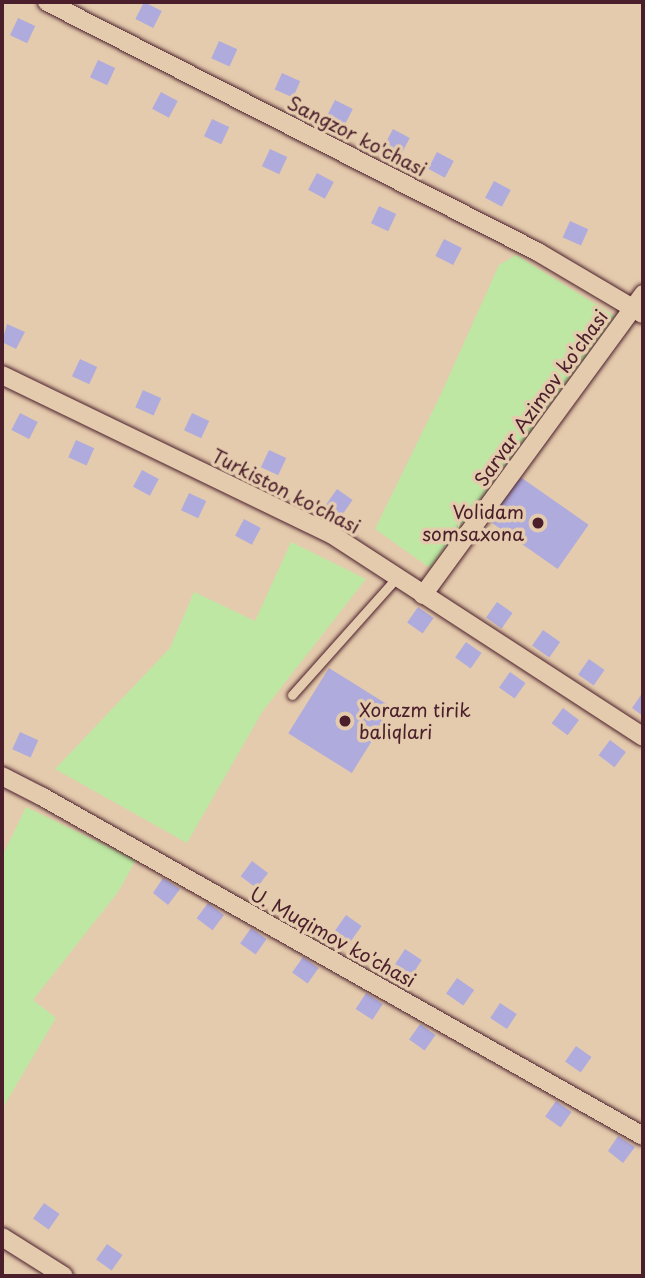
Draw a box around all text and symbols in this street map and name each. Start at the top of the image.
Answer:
street label: Sangzor ko'chasi [283,91,431,181]
street label: Sarvar Azimov ko'chasi [469,305,613,491]
street label: Turkiston ko'chasi [208,444,364,538]
place label: Volidam somsaxona [422,501,524,545]
marker: Volidam somsaxona [530,515,546,531]
place label: Xorazm tirik baliqlari [359,699,471,743]
marker: Xorazm tirik baliqlari [337,713,353,729]
street label: U. Muqimov ko'chasi [246,882,420,992]

